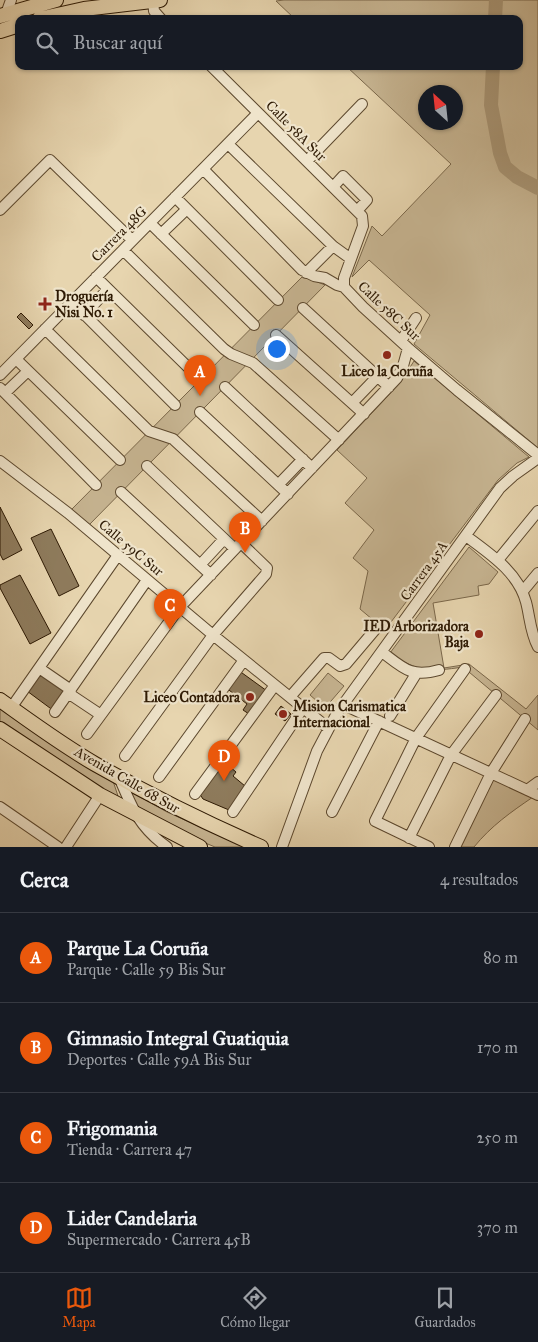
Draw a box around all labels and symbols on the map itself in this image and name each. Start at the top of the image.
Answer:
north arrow [418,85,463,130]
street label: Calle 58A Sur [262,97,330,165]
street label: Carrera 48G [88,203,150,265]
street label: Calle 58C Sur [354,278,424,345]
place label: Droguería Nisi No. 1 [55,288,114,321]
marker: Droguería Nisi No. 1 [39,298,51,310]
your location [264,336,290,362]
marker: Liceo la Coruña [381,349,393,361]
pin: A [184,355,216,396]
place label: Liceo la Coruña [341,363,434,380]
pin: B [229,512,261,553]
street label: Calle 59C Sur [95,516,167,580]
street label: Carrera 45A [397,537,452,604]
pin: C [154,589,186,630]
place label: IED Arborizadora Baja [364,618,470,652]
marker: IED Arborizadora Baja [473,628,485,640]
place label: Liceo Contadora [144,689,241,706]
marker: Liceo Contadora [244,691,256,703]
place label: Mision Carismatica Internacional [293,698,407,731]
marker: Mision Carismatica Internacional [277,708,289,720]
pin: D [208,740,240,781]
street label: Avenida Calle 68 Sur [70,742,183,817]

